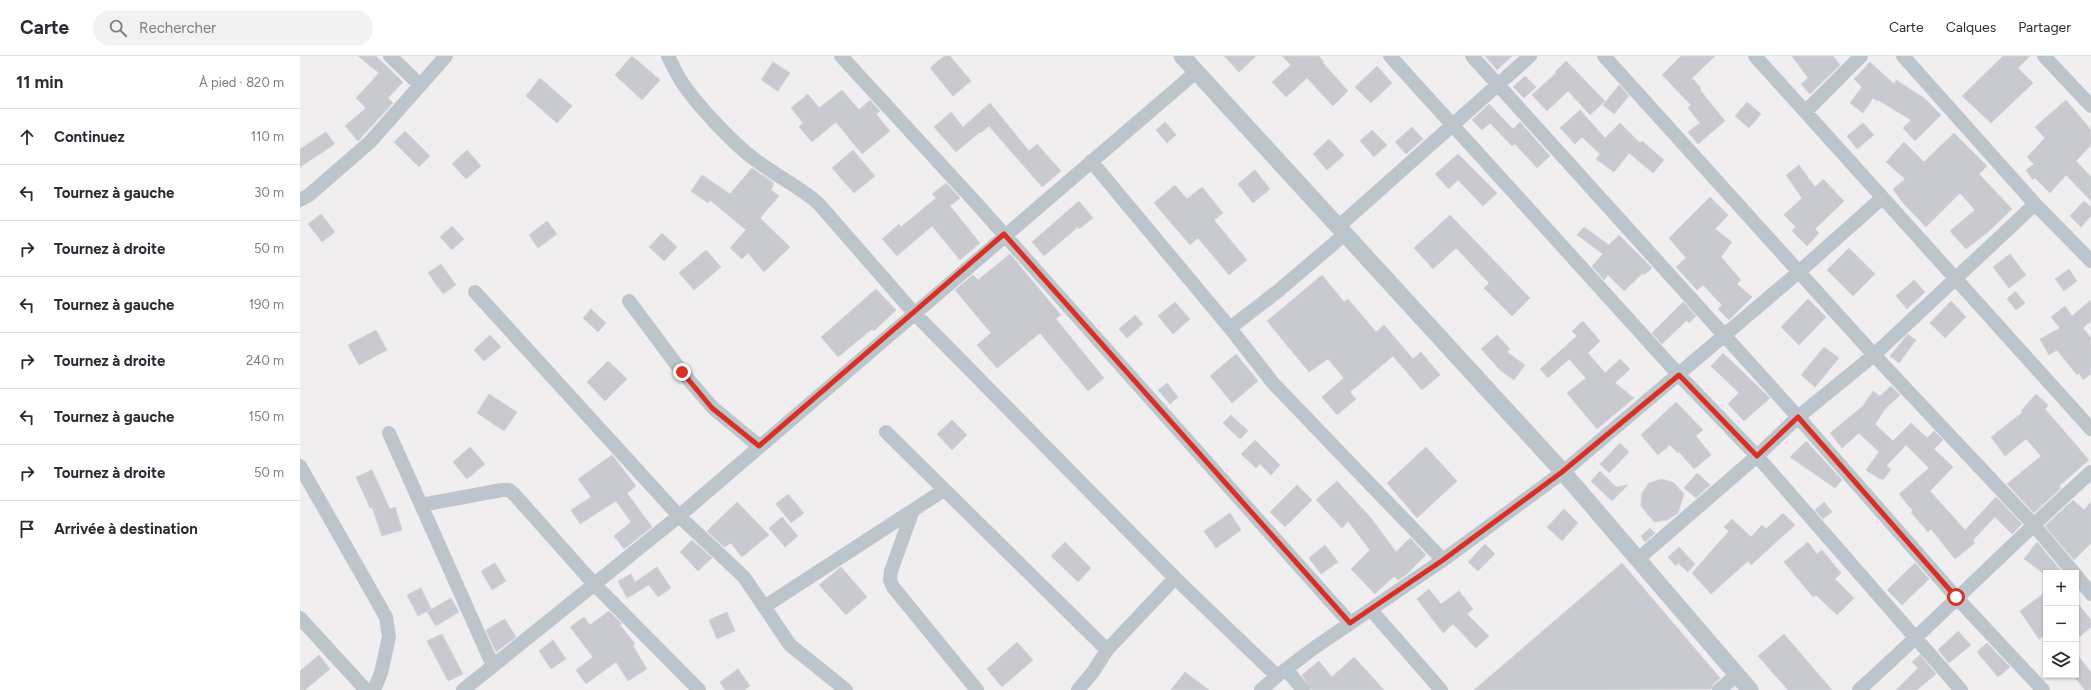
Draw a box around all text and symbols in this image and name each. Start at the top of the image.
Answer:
search box [93,10,373,46]
text: Carte [20,16,69,39]
icon: search [107,17,129,39]
text: Rechercher [139,19,216,37]
text: Carte [1889,19,1924,36]
text: Calques [1946,19,1996,36]
text: Partager [2018,19,2071,36]
text: 11 min [16,72,63,92]
text: À pied · 820 m [199,75,284,90]
icon: ahead [16,126,38,148]
text: Continuez [54,128,125,146]
text: 110 m [251,129,284,144]
icon: left [16,182,38,204]
text: Tournez à gauche [54,184,174,202]
text: 30 m [254,185,284,200]
icon: right [16,238,38,260]
text: Tournez à droite [54,240,165,258]
text: 50 m [254,241,284,256]
icon: left [16,294,38,316]
text: Tournez à gauche [54,296,174,314]
text: 190 m [249,297,284,312]
icon: right [16,350,38,372]
text: Tournez à droite [54,352,165,370]
text: 240 m [246,353,284,368]
route end [673,363,691,381]
icon: left [16,406,38,428]
text: Tournez à gauche [54,408,174,426]
text: 150 m [249,409,284,424]
icon: right [16,462,38,484]
text: Tournez à droite [54,464,165,482]
text: 50 m [254,465,284,480]
icon: arrive [16,518,38,540]
text: Arrivée à destination [54,520,198,538]
map controls [2043,570,2079,678]
button: + [2043,570,2079,606]
route start [1947,588,1965,606]
button: − [2043,606,2079,642]
button: layers [2043,642,2079,678]

